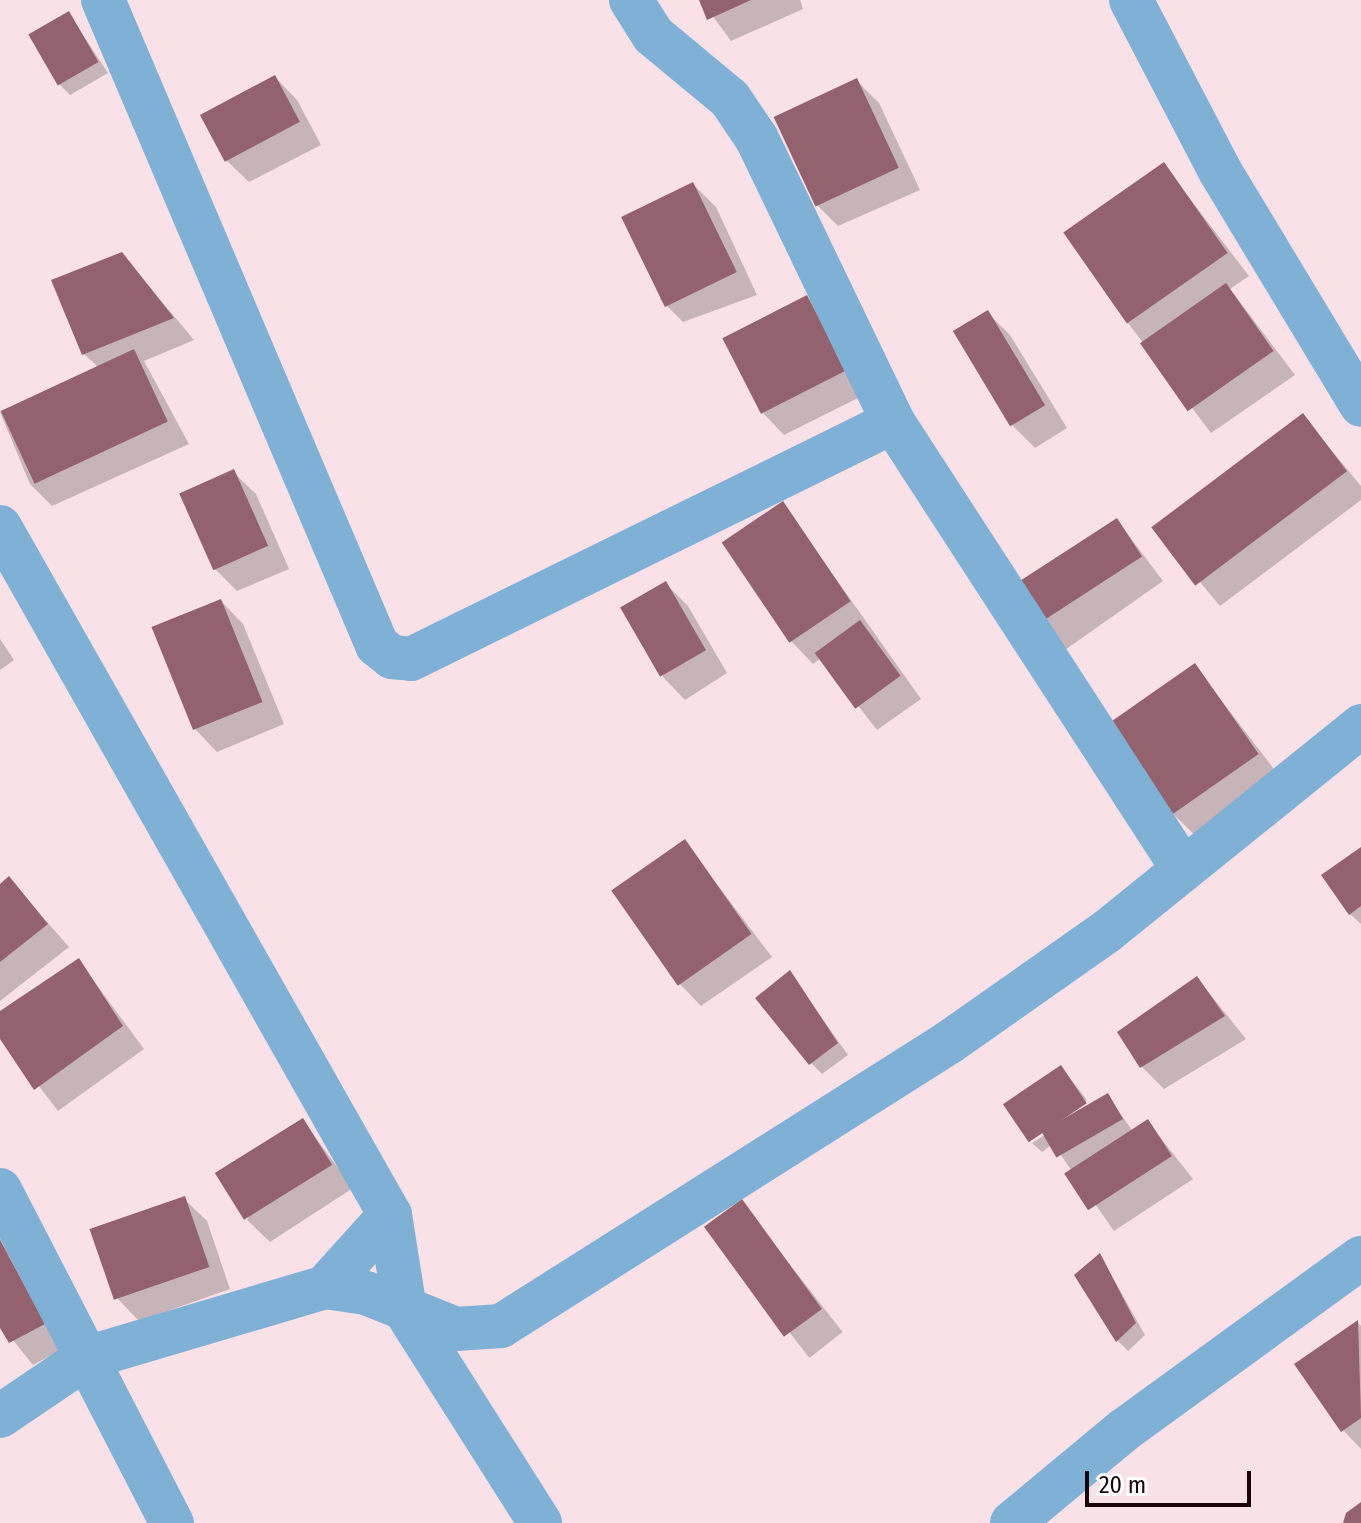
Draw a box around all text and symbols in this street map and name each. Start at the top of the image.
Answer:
scale bar [1089,1455,1255,1505]
text: 20 m [1099,1471,1146,1499]

